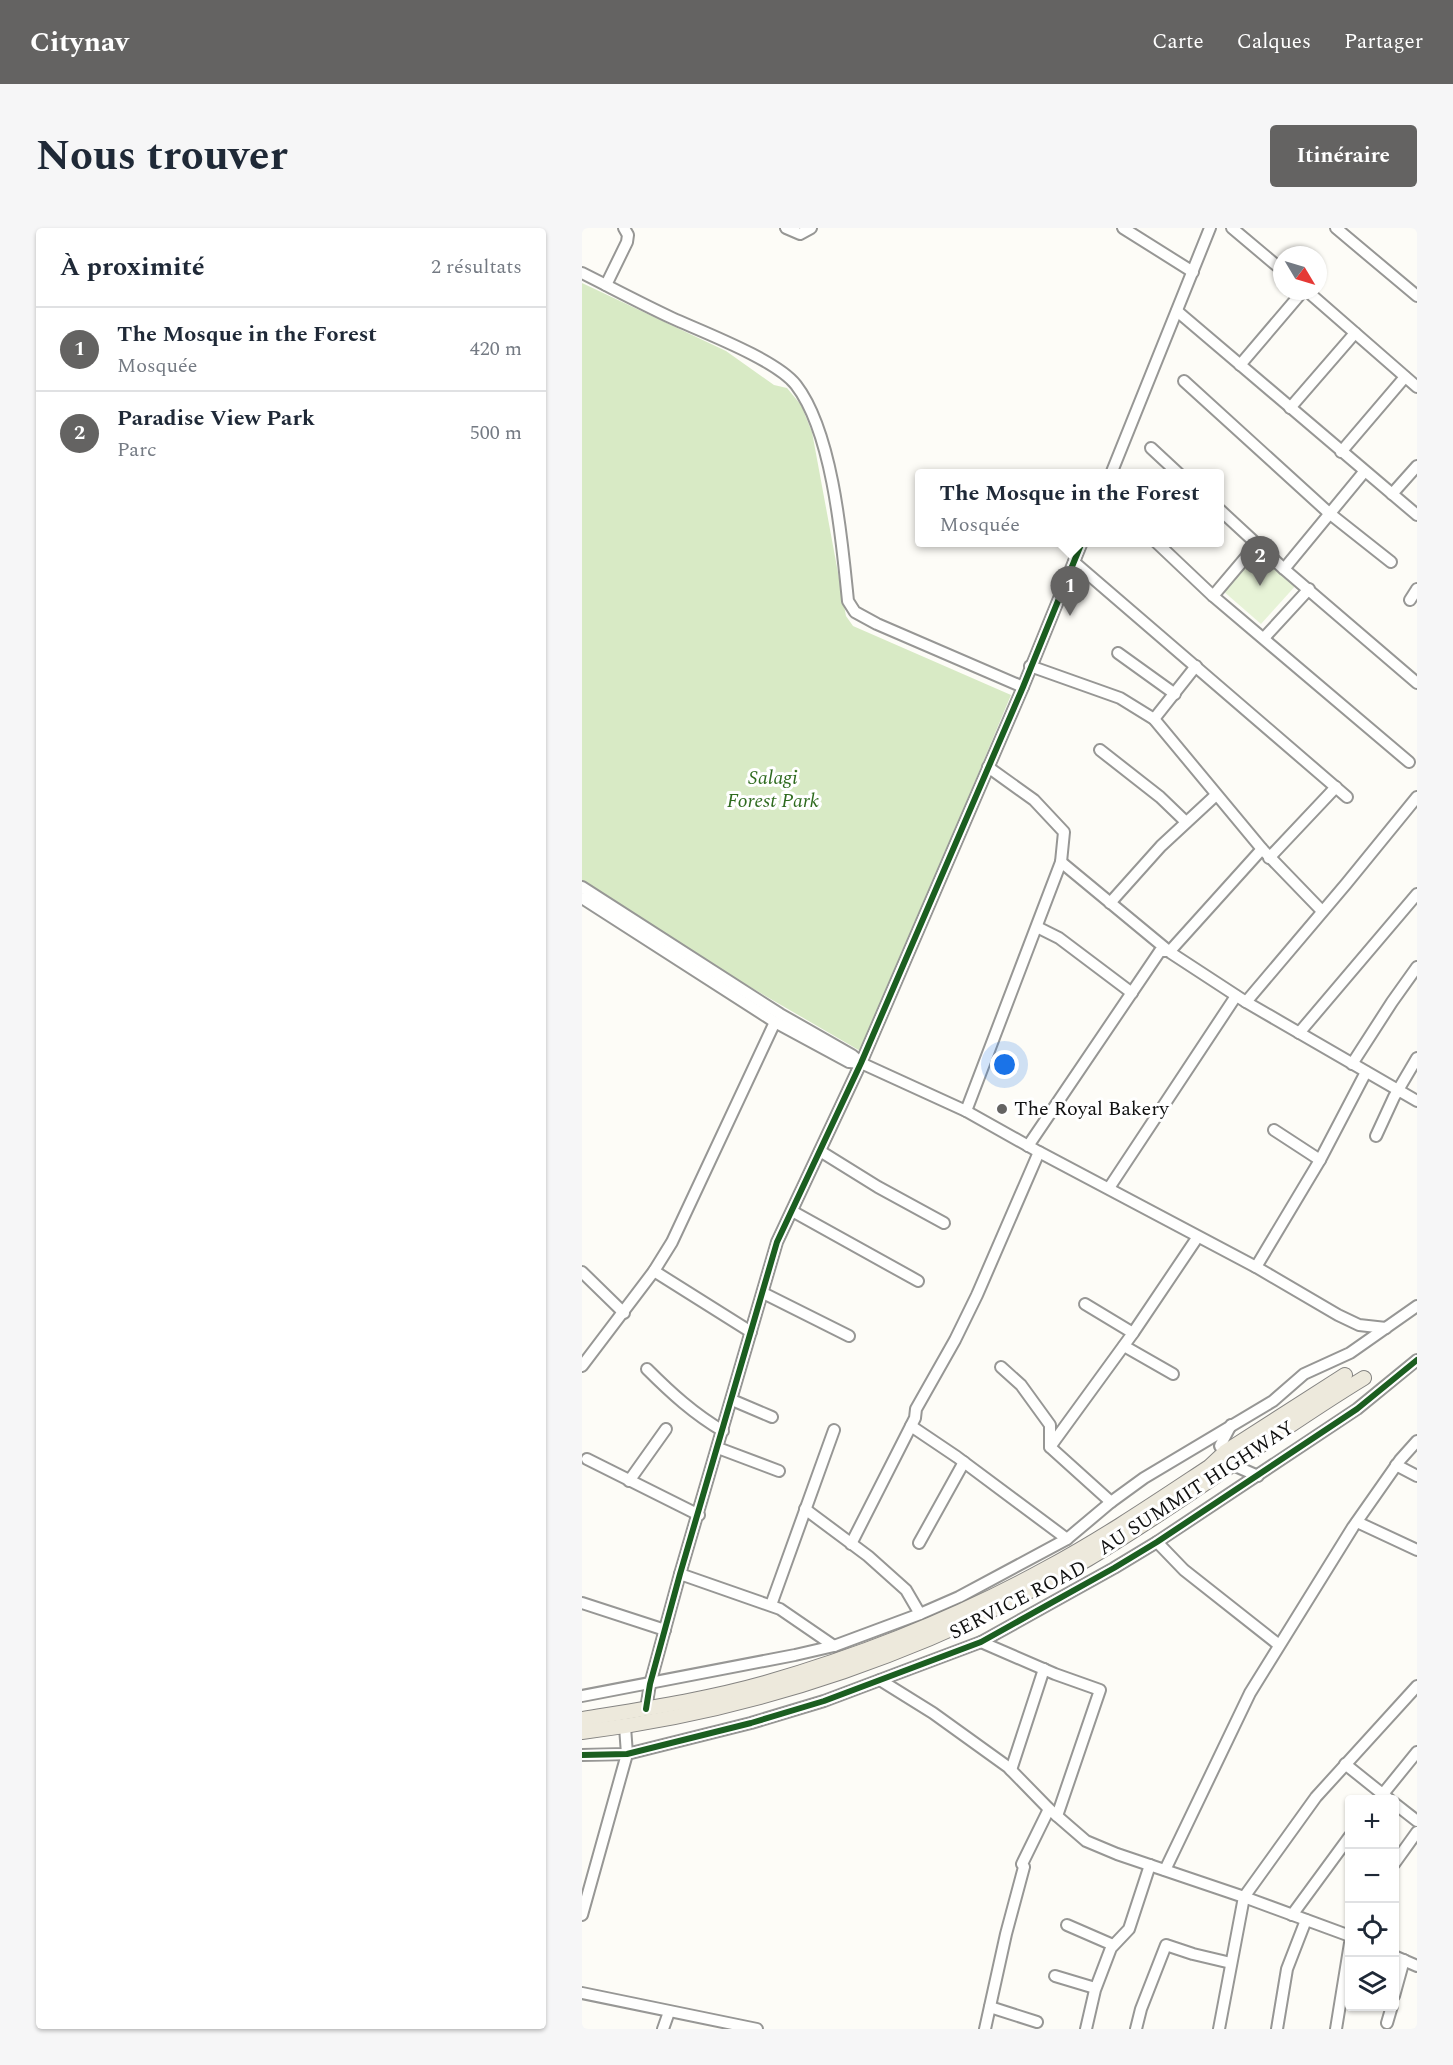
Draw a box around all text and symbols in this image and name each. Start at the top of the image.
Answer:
text: Citynav [30,21,129,64]
text: Carte [1152,26,1204,58]
text: Calques [1237,26,1311,58]
text: Partager [1344,26,1423,58]
text: Nous trouver [36,125,288,188]
button: Itinéraire [1270,125,1417,187]
north arrow [1273,246,1327,300]
text: À proximité [60,247,205,287]
text: 2 résultats [431,252,522,282]
text: The Mosque in the Forest [117,318,377,351]
text: 1 [74,334,85,364]
text: 420 m [470,334,522,364]
text: Mosquée [117,351,197,381]
text: Paradise View Park [117,402,315,435]
text: 2 [74,418,85,448]
text: 500 m [470,418,522,448]
text: Parc [117,435,157,465]
popup [915,469,1224,547]
text: The Mosque in the Forest [940,477,1199,510]
text: Mosquée [940,510,1020,540]
pin: 2 [1240,536,1280,586]
pin: 1 [1050,566,1090,616]
park label: Salagi Forest Park [727,763,820,816]
your location [990,1050,1019,1079]
place label: The Royal Bakery [1014,1094,1170,1124]
marker: The Royal Bakery [995,1102,1009,1116]
street label: AU SUMMIT HIGHWAY [1092,1413,1300,1563]
street label: SERVICE ROAD [944,1552,1092,1648]
map controls [1345,1795,1399,2011]
button: + [1345,1795,1399,1849]
button: − [1345,1849,1399,1903]
button: locate [1345,1903,1399,1957]
button: layers [1345,1957,1399,2011]

